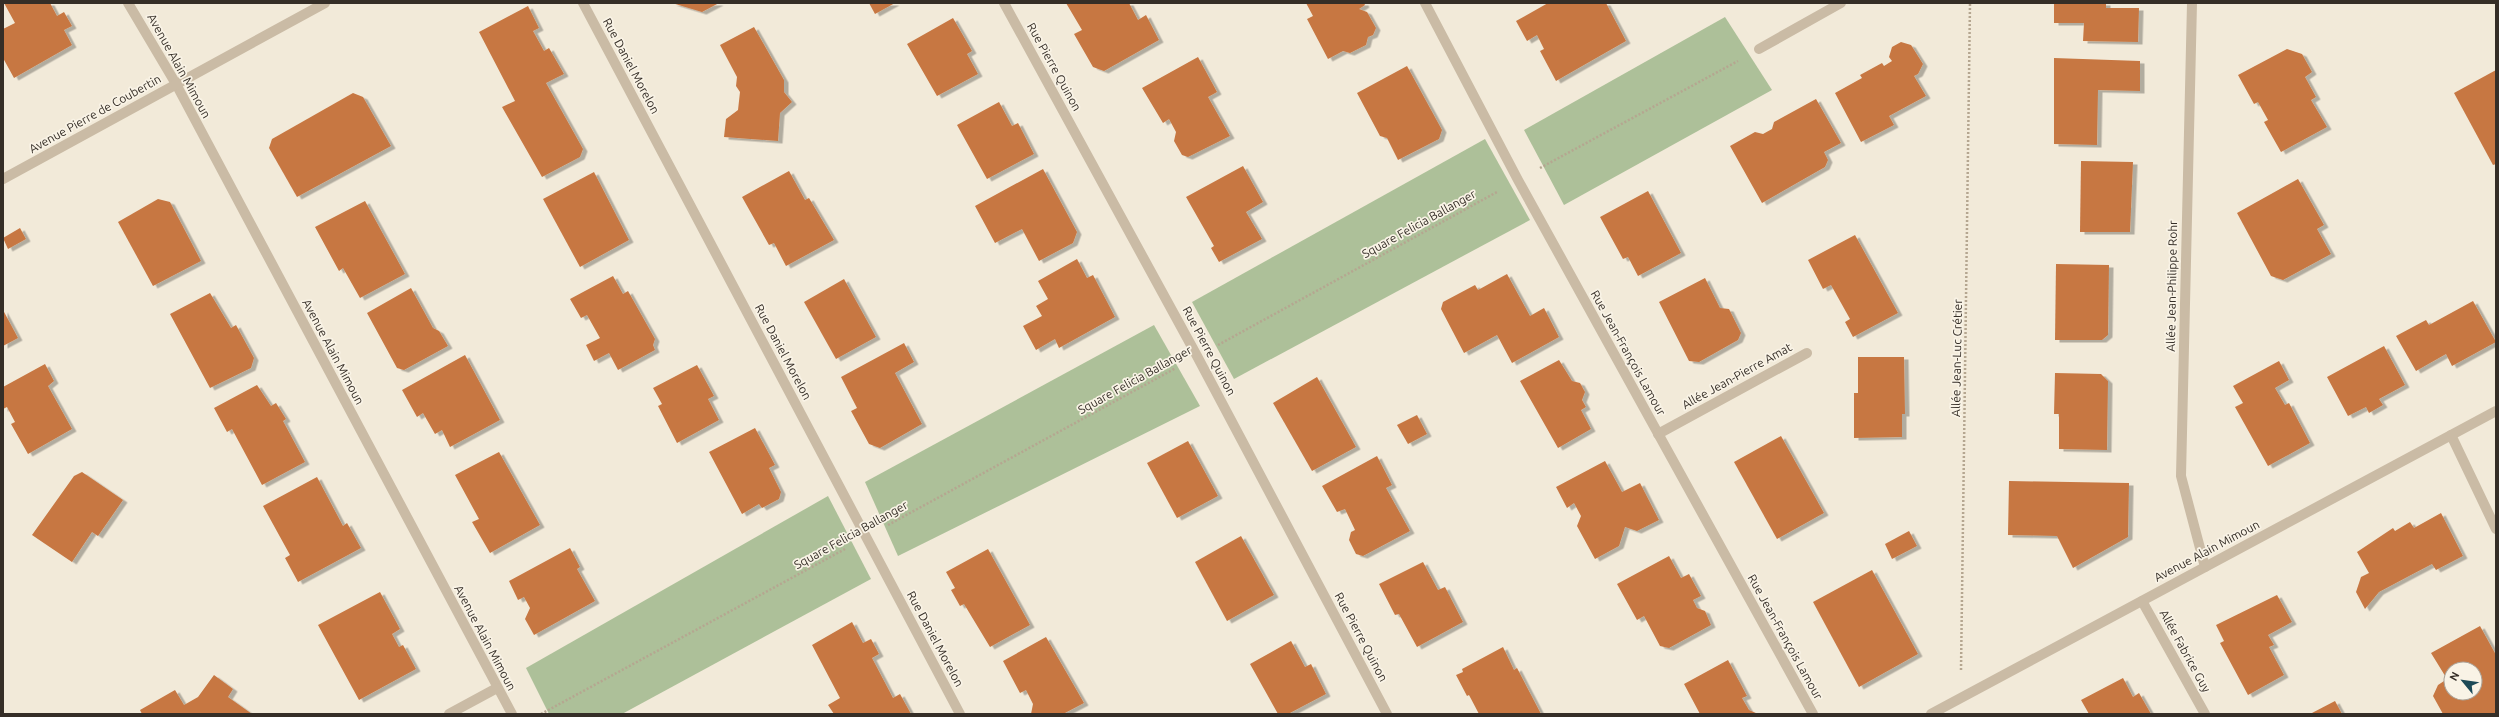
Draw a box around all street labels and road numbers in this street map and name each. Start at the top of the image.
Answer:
street label: Avenue Alain Mimoun [145,11,214,120]
street label: Rue Daniel Morelon [601,16,662,116]
street label: Rue Pierre Quinon [1025,20,1084,113]
street label: Avenue Pierre de Coubertin [27,72,163,155]
street label: Square Felicia Ballanger [1360,187,1478,260]
street label: Allée Jean-Philippe Rohr [2164,220,2179,352]
street label: Rue Jean-François Lamour [1589,288,1668,418]
street label: Avenue Alain Mimoun [300,297,367,407]
street label: Allée Jean-Luc Crétier [1949,299,1964,417]
street label: Rue Daniel Morelon [753,302,814,402]
street label: Rue Pierre Quinon [1181,304,1238,397]
street label: Allée Jean-Pierre Amat [1680,340,1794,411]
street label: Square Felicia Ballanger [1076,343,1194,416]
street label: Square Felicia Ballanger [792,498,910,571]
street label: Avenue Alain Mimoun [2152,517,2262,584]
street label: Rue Jean-François Lamour [1746,572,1825,702]
street label: Avenue Alain Mimoun [452,583,519,693]
street label: Rue Daniel Morelon [905,589,966,689]
street label: Rue Pierre Quinon [1333,590,1390,683]
street label: Allée Fabrice Guy [2157,607,2214,694]

